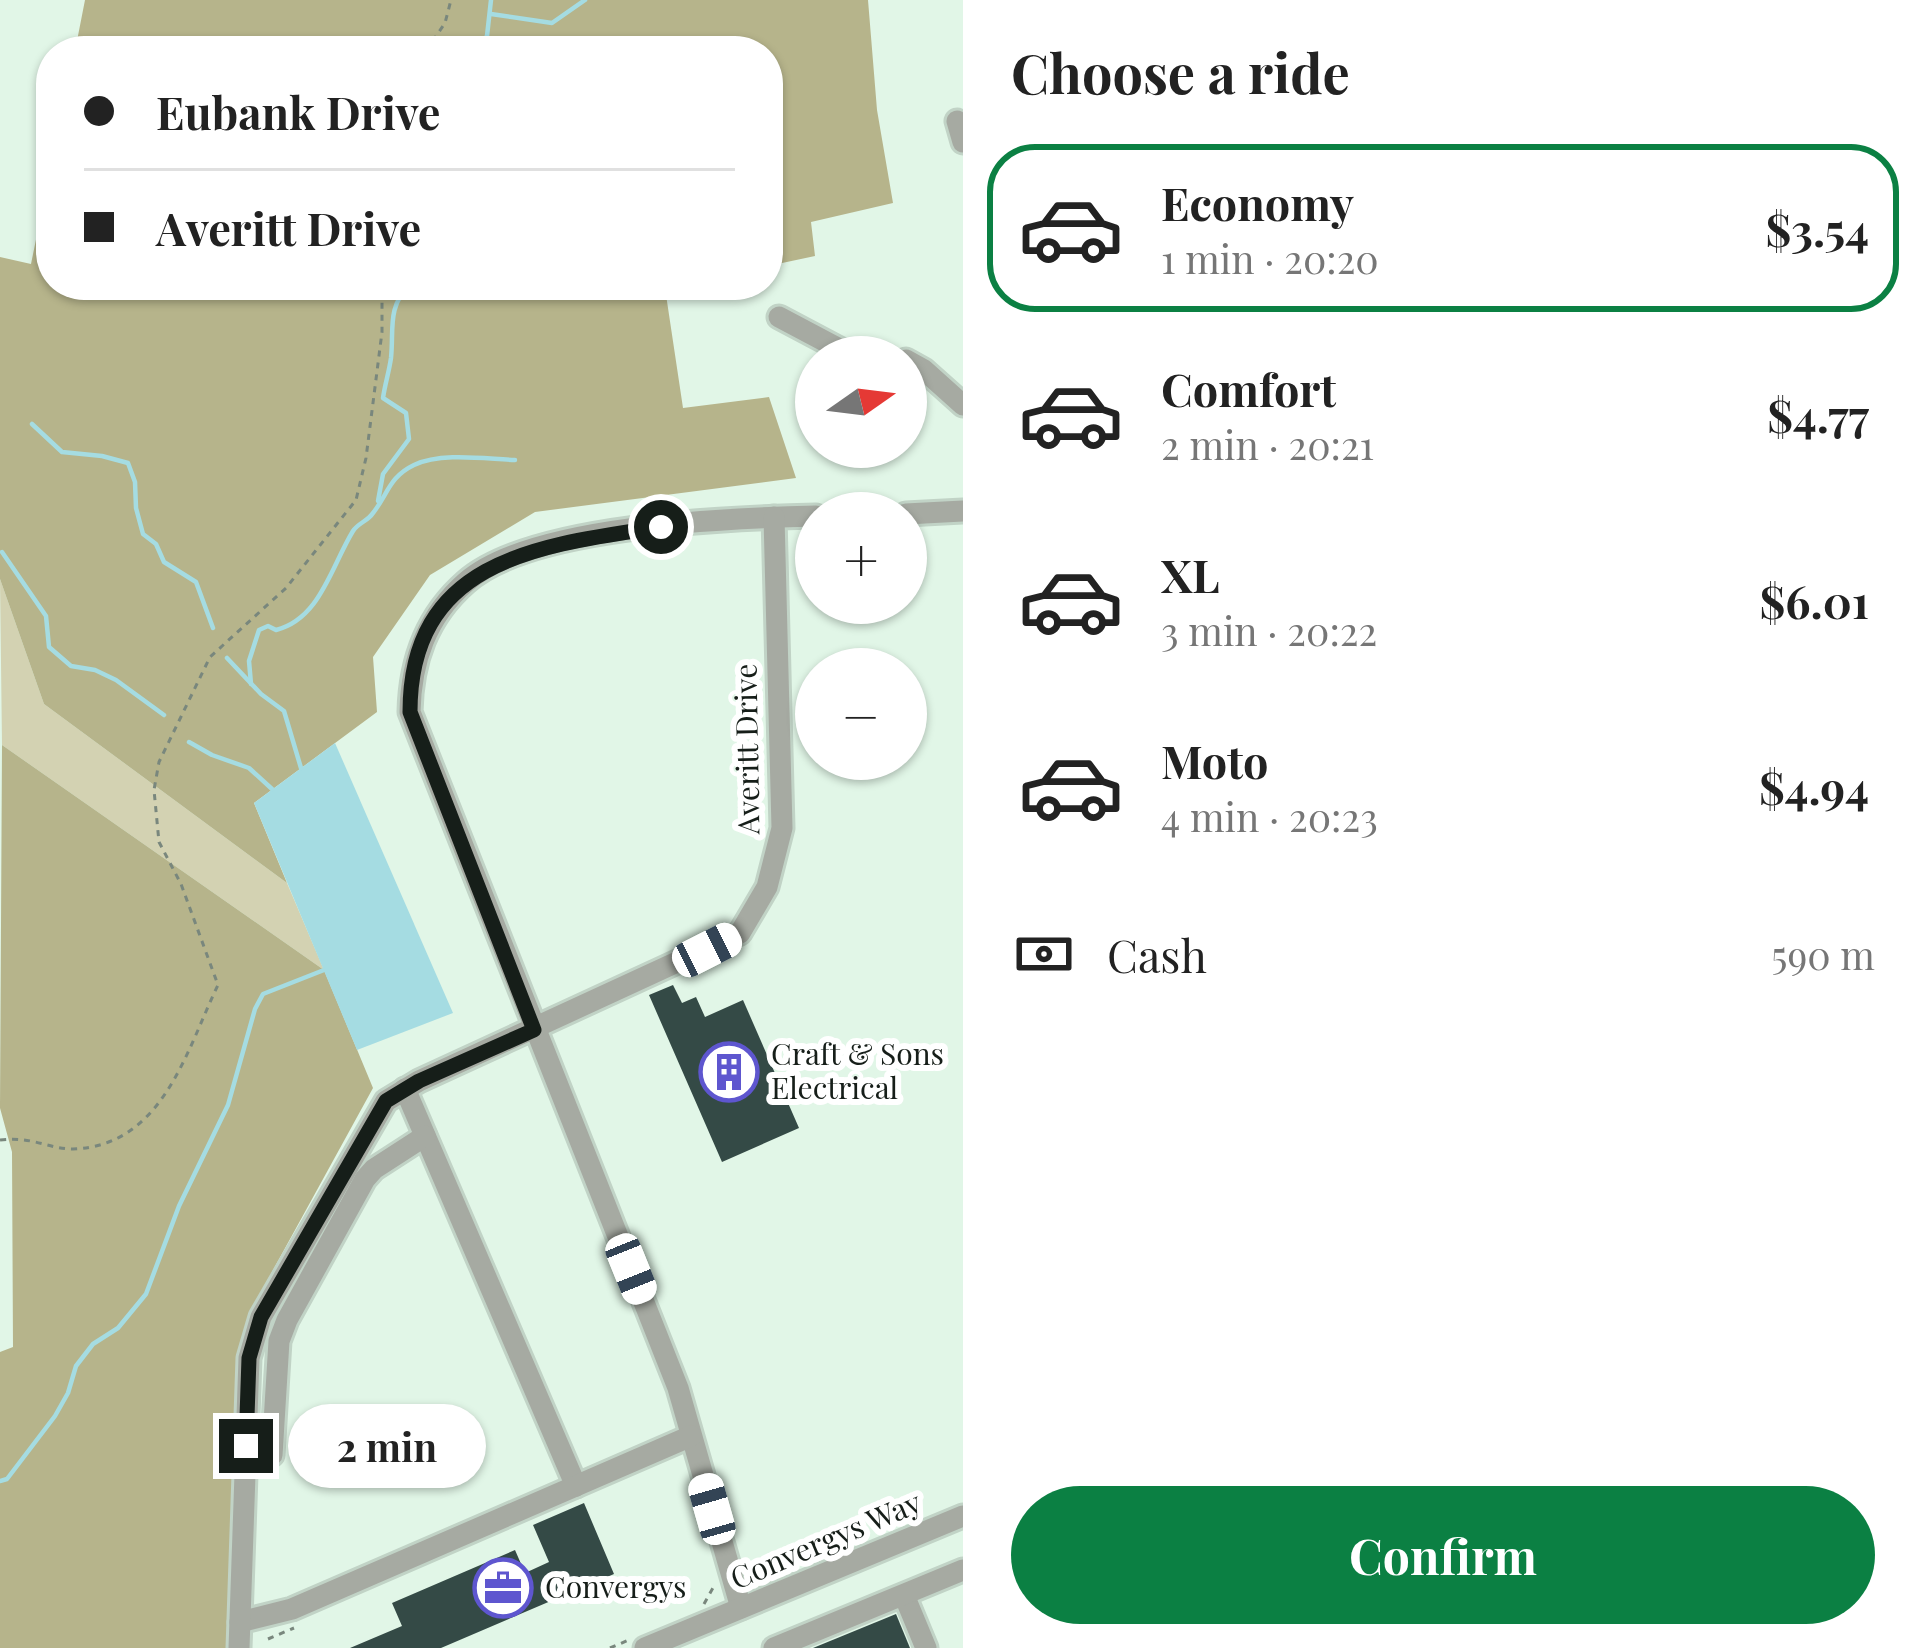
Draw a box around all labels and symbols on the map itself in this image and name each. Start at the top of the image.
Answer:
north arrow [795,336,927,468]
route start [634,500,688,554]
street label: Averitt Drive [725,663,768,836]
car [667,918,747,982]
place label: Craft & Sons Electrical [771,1033,944,1107]
building icon: Craft & Sons Electrical [698,1041,760,1103]
car [601,1229,661,1309]
callout: 2 min [288,1404,486,1488]
route end [219,1419,273,1473]
car [685,1469,739,1549]
street label: Convergys Way [724,1481,927,1597]
office icon: Convergys [472,1557,534,1619]
place label: Convergys [545,1566,686,1606]

